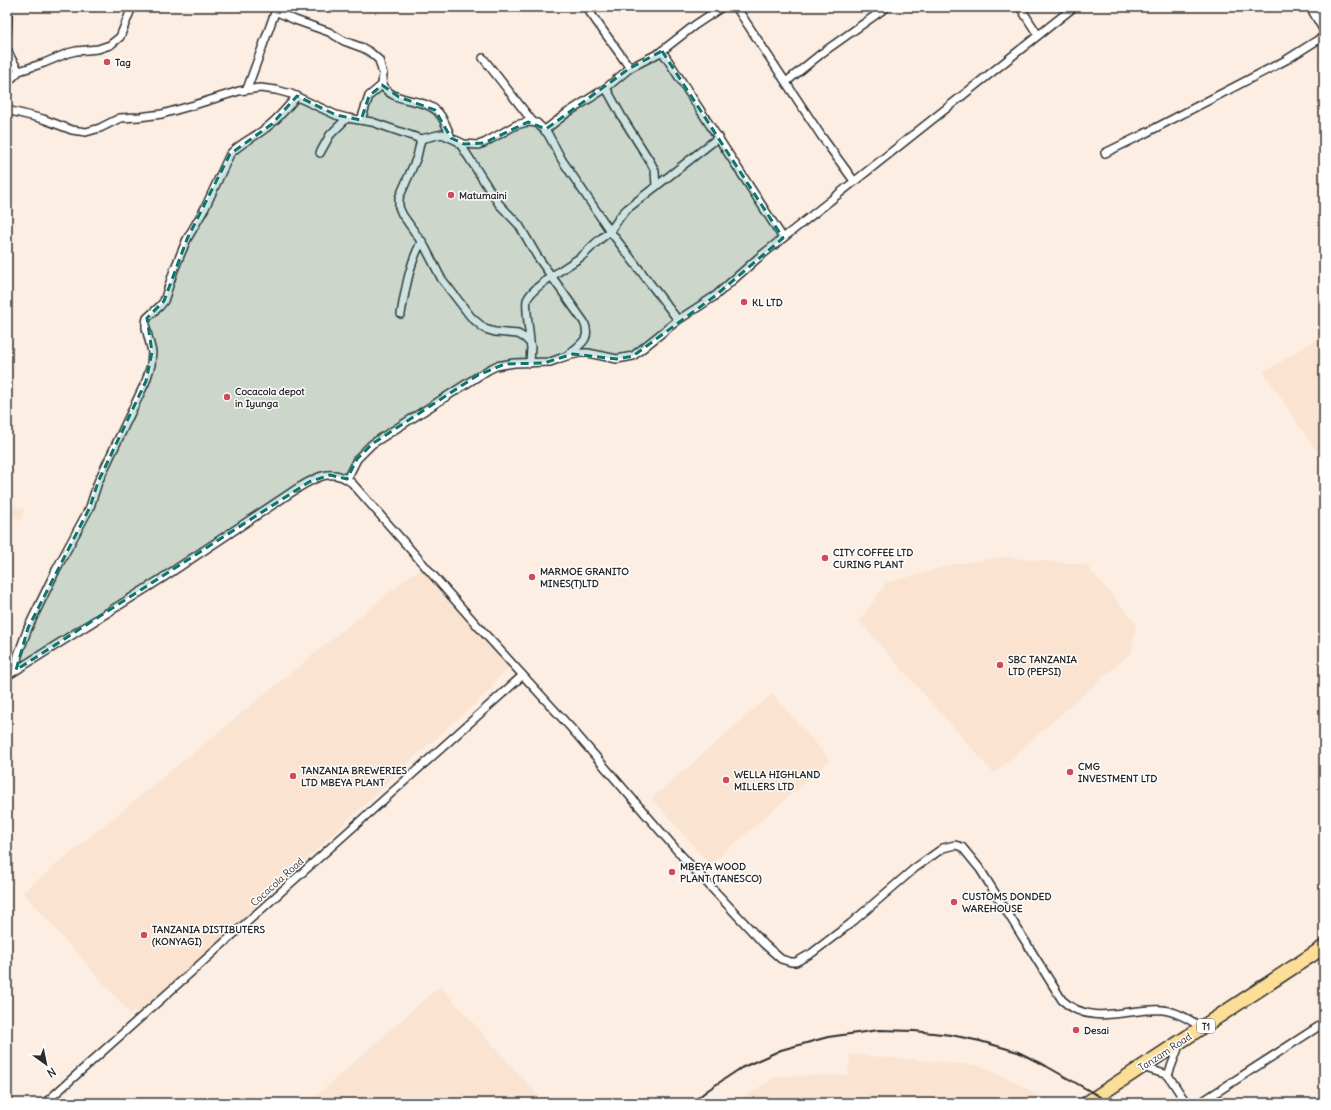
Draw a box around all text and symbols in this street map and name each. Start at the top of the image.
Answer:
place label: Tag [115,56,131,69]
marker: Tag [102,57,112,67]
place label: Matumaini [459,189,507,202]
marker: Matumaini [446,190,456,200]
place label: KL LTD [752,296,783,309]
marker: KL LTD [739,297,749,307]
place label: Cocacola depot in Iyunga [235,385,305,410]
marker: Cocacola depot in Iyunga [222,392,232,402]
place label: CITY COFFEE LTD CURING PLANT [833,546,913,571]
marker: CITY COFFEE LTD CURING PLANT [820,553,830,563]
place label: MARMOE GRANITO MINES(T)LTD [540,565,629,590]
marker: MARMOE GRANITO MINES(T)LTD [527,572,537,582]
place label: SBC TANZANIA LTD (PEPSI) [1008,653,1078,678]
marker: SBC TANZANIA LTD (PEPSI) [995,660,1005,670]
place label: CMG INVESTMENT LTD [1078,760,1157,785]
place label: TANZANIA BREWERIES LTD MBEYA PLANT [301,764,408,789]
marker: CMG INVESTMENT LTD [1065,767,1075,777]
place label: WELLA HIGHLAND MILLERS LTD [734,768,820,793]
marker: TANZANIA BREWERIES LTD MBEYA PLANT [288,771,298,781]
marker: WELLA HIGHLAND MILLERS LTD [721,775,731,785]
street label: Cocacola Road [248,855,306,909]
place label: MBEYA WOOD PLANT (TANESCO) [680,860,762,885]
marker: MBEYA WOOD PLANT (TANESCO) [667,867,677,877]
place label: CUSTOMS DONDED WAREHOUSE [962,890,1052,915]
marker: CUSTOMS DONDED WAREHOUSE [949,897,959,907]
place label: TANZANIA DISTIBUTERS (KONYAGI) [152,923,266,948]
marker: TANZANIA DISTIBUTERS (KONYAGI) [139,930,149,940]
road number: T1 [1197,1019,1215,1033]
place label: Desai [1084,1024,1109,1037]
marker: Desai [1071,1025,1081,1035]
street label: Tanzam Road [1136,1030,1194,1074]
north arrow [26,1044,66,1084]
text: N [44,1064,58,1080]

